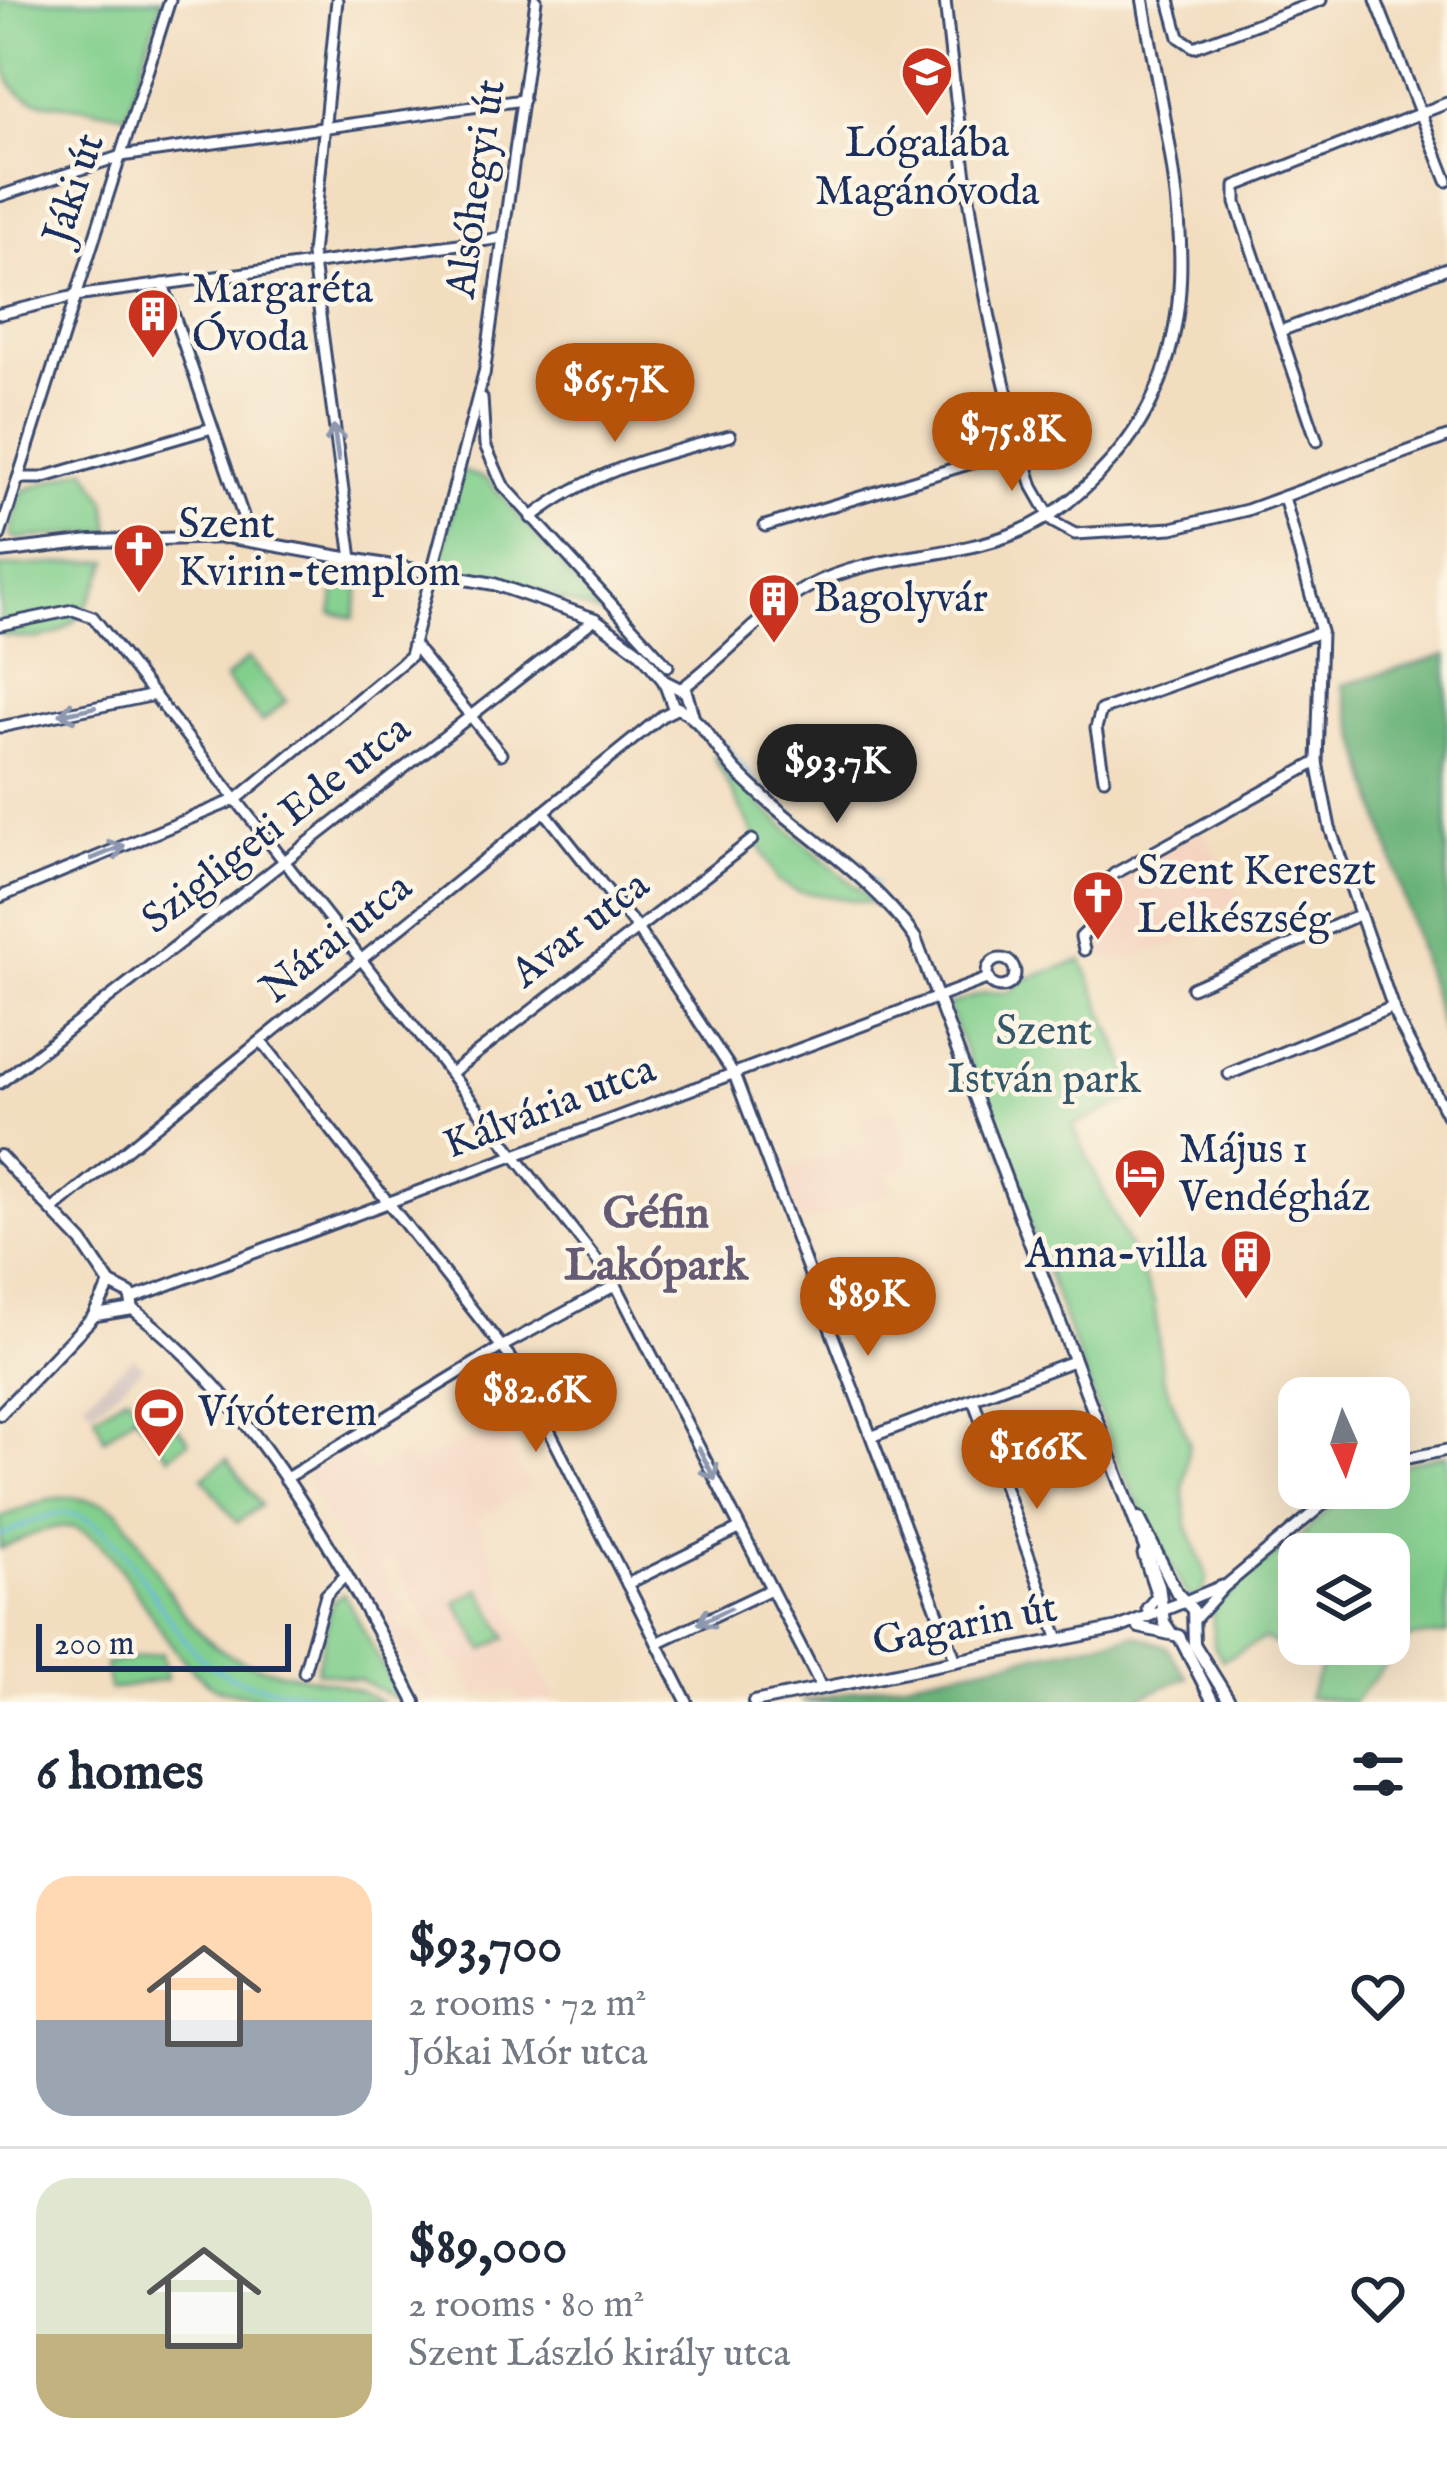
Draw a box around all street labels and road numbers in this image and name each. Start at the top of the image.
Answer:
street label: Alsóhegyi út [435,76,519,303]
street label: Jáki út [31,127,118,255]
street label: Szigligeti Ede utca [132,703,423,947]
street label: Avar utca [500,859,661,1001]
street label: Nárai utca [251,861,424,1016]
street label: Kálvária utca [437,1043,664,1173]
street label: Gagarin út [868,1582,1062,1670]

